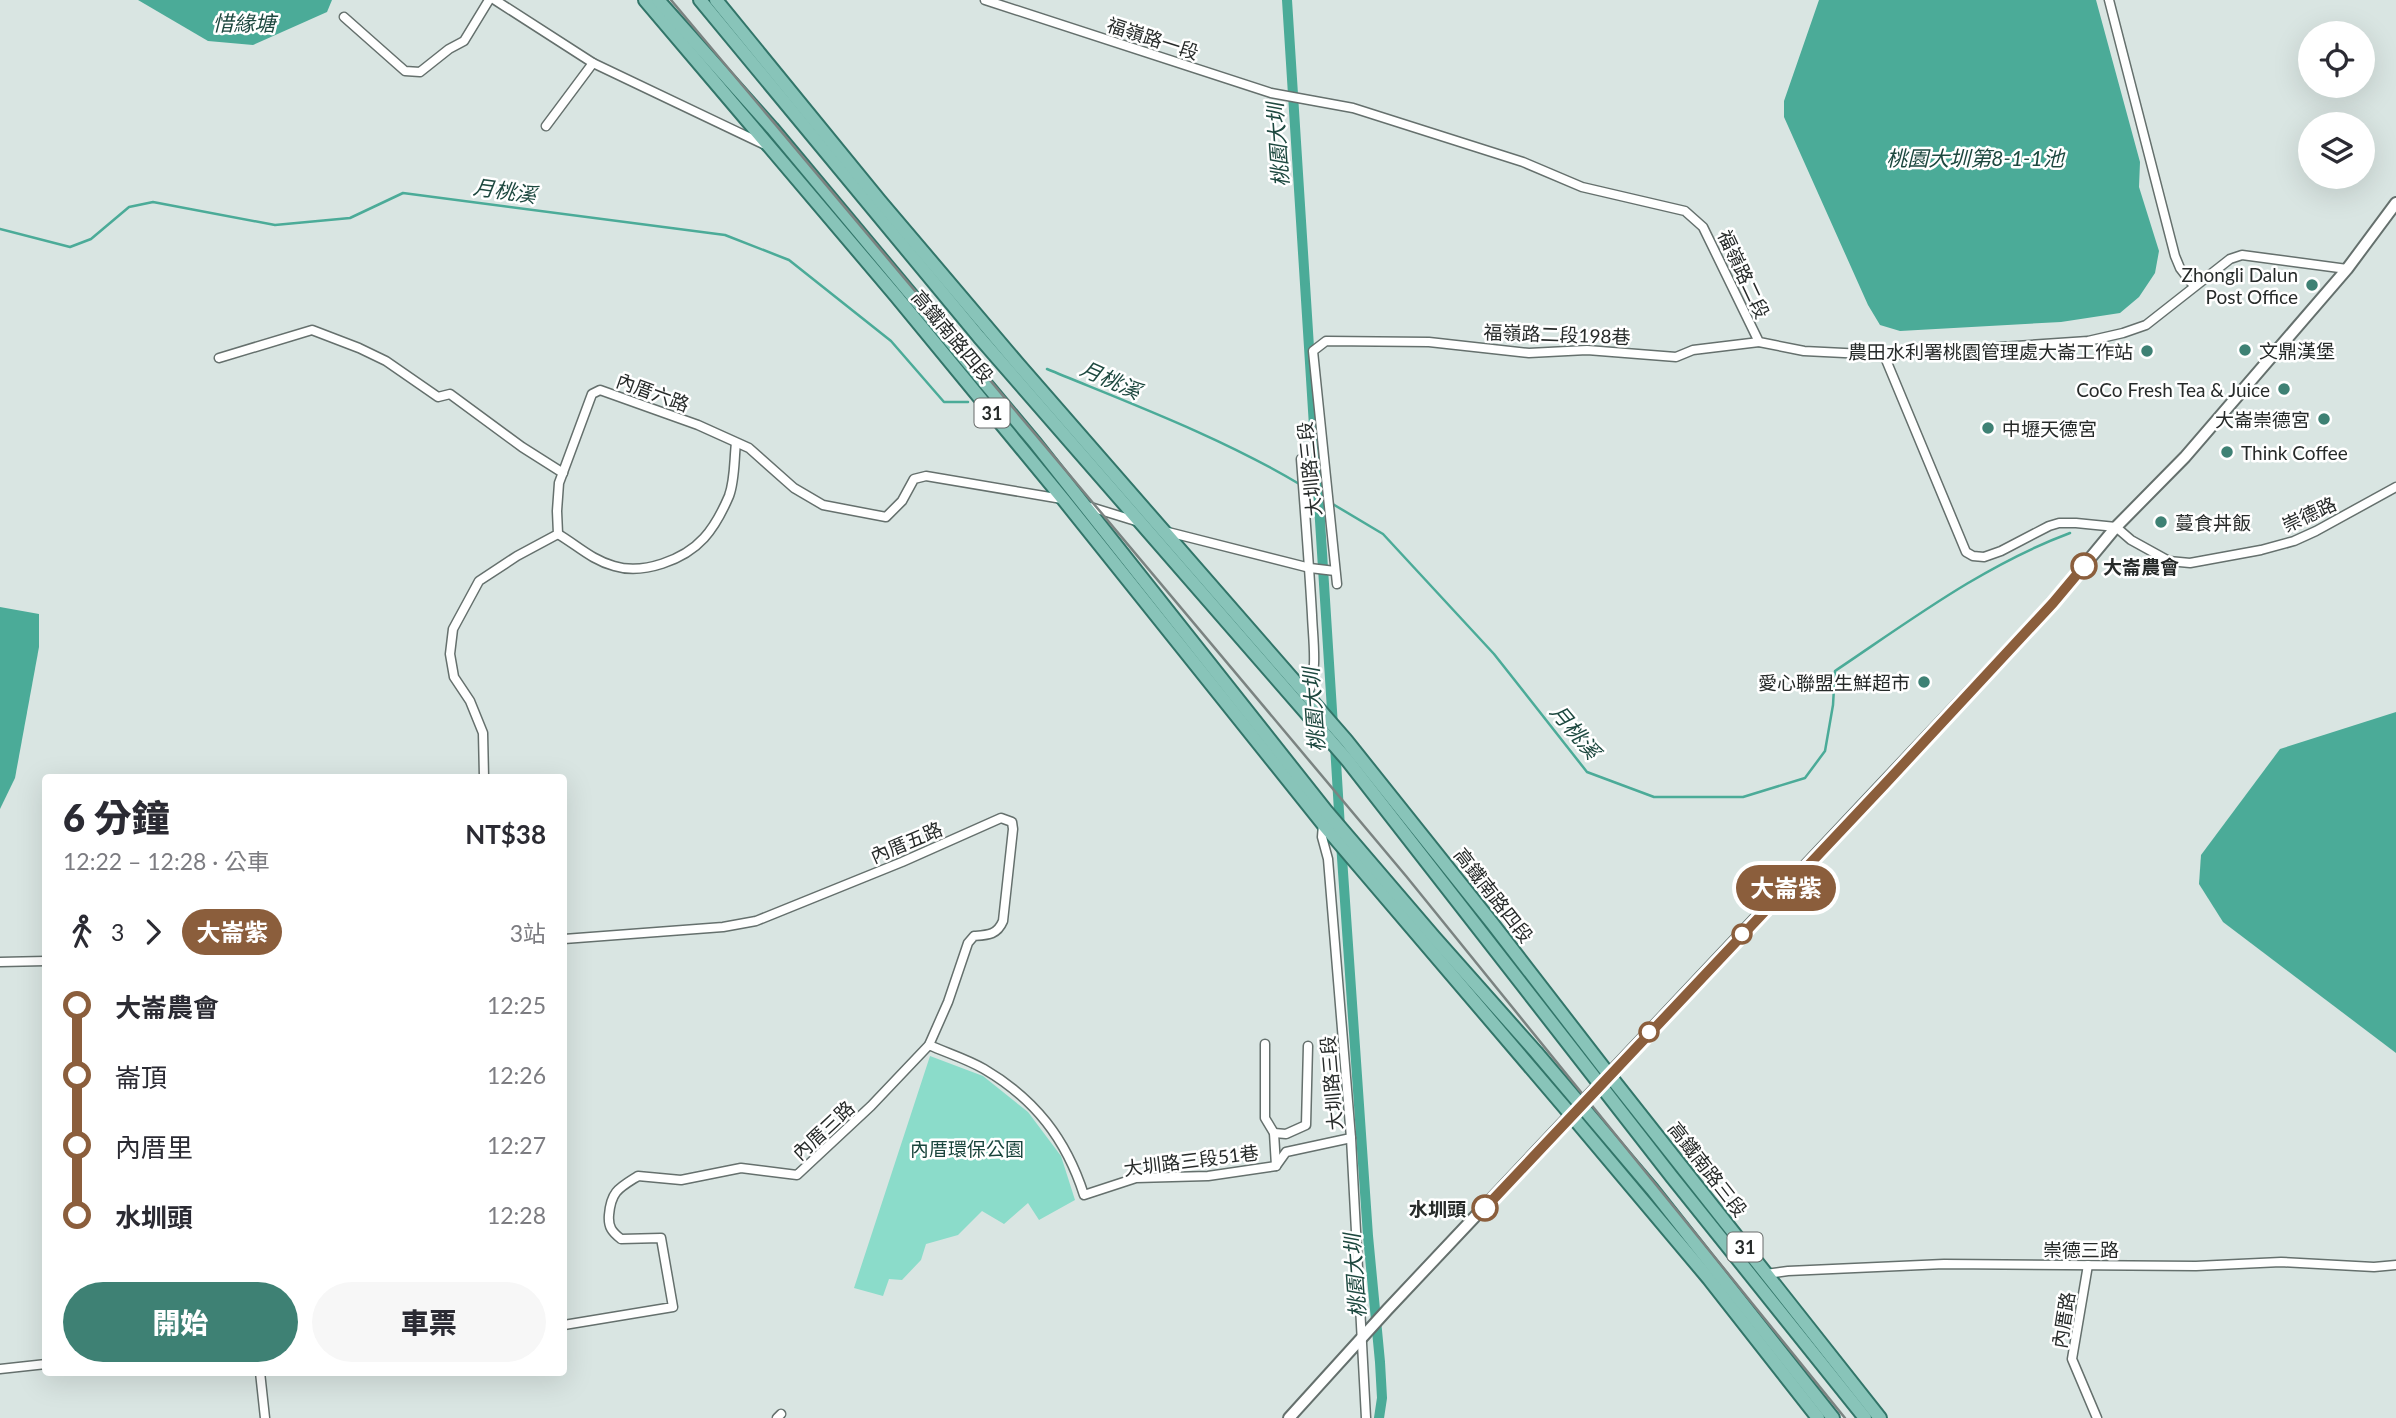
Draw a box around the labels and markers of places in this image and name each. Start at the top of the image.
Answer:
place label: Zhongli Dalun Post Office [2182,263,2298,308]
marker: Zhongli Dalun Post Office [2304,277,2320,293]
place label: 文鼎漢堡 [2259,339,2335,362]
place label: 農田水利署桃園管理處大崙工作站 [1848,340,2133,363]
marker: 文鼎漢堡 [2237,342,2253,358]
marker: 農田水利署桃園管理處大崙工作站 [2139,343,2155,359]
place label: CoCo Fresh Tea & Juice [2076,378,2270,401]
marker: CoCo Fresh Tea & Juice [2276,381,2292,397]
place label: 大崙崇德宮 [2215,408,2310,431]
marker: 大崙崇德宮 [2316,411,2332,427]
place label: 中壢天德宮 [2002,417,2097,440]
marker: 中壢天德宮 [1980,420,1996,436]
place label: Think Coffee [2241,441,2348,464]
marker: Think Coffee [2219,444,2235,460]
place label: 蔓食丼飯 [2175,511,2251,534]
marker: 蔓食丼飯 [2153,514,2169,530]
marker: 大崙農會 [2071,553,2097,579]
place label: 大崙農會 [2103,555,2179,578]
place label: 愛心聯盟生鮮超市 [1758,671,1910,694]
marker: 愛心聯盟生鮮超市 [1916,674,1932,690]
unlabelled marker [1732,924,1752,944]
unlabelled marker [1639,1022,1659,1042]
marker: 水圳頭 [1472,1195,1498,1221]
place label: 水圳頭 [1409,1197,1466,1220]

